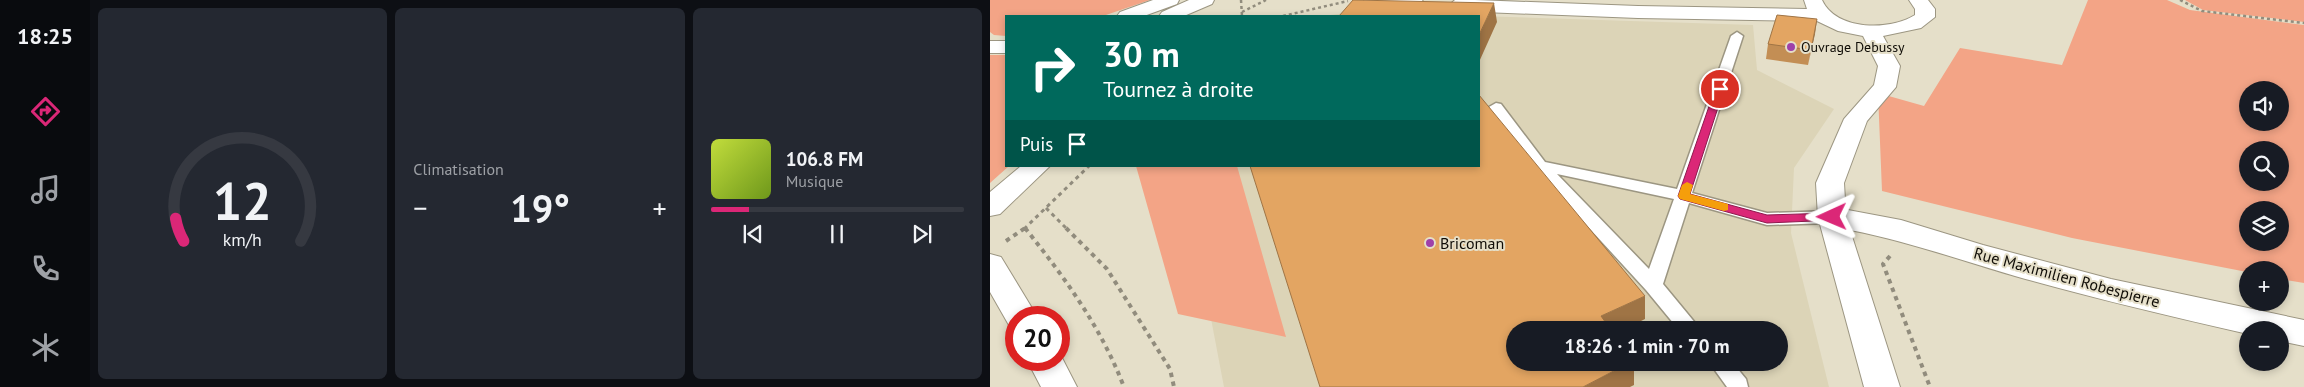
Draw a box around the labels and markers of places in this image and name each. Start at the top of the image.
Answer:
place label: Ouvrage Debussy [1801,38,1905,56]
marker: Ouvrage Debussy [1785,41,1797,53]
pin [1699,68,1741,110]
place label: Bricoman [1440,233,1504,253]
marker: Bricoman [1424,237,1436,249]

